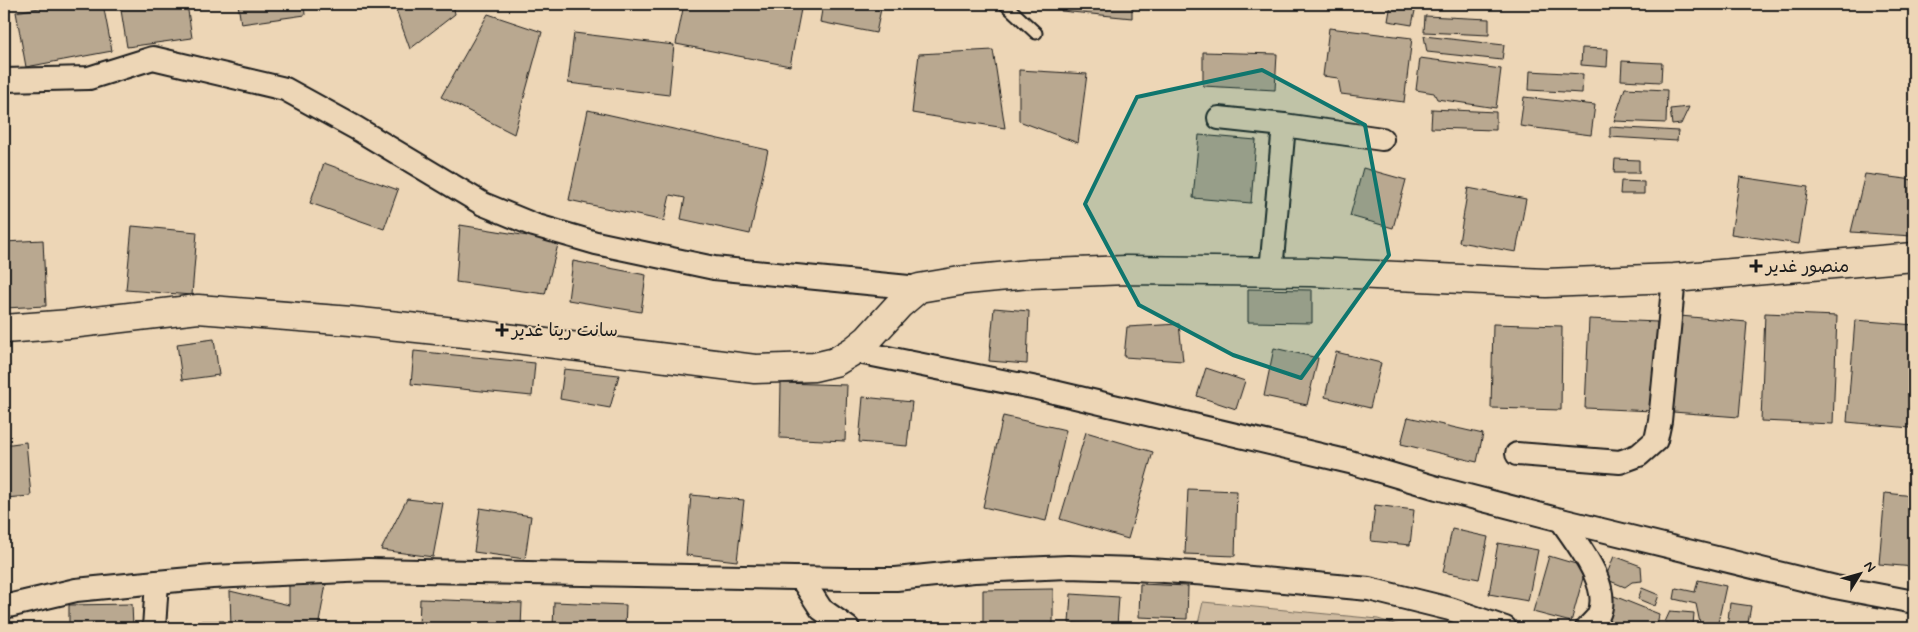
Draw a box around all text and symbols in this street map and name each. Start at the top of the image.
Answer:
place label: منصور غدير [1764,255,1849,279]
marker: منصور غدير [1750,260,1762,272]
place label: سانت ريتا غدير [510,319,618,343]
marker: سانت ريتا غدير [496,324,508,336]
north arrow [1836,550,1886,600]
text: N [1860,558,1880,576]

